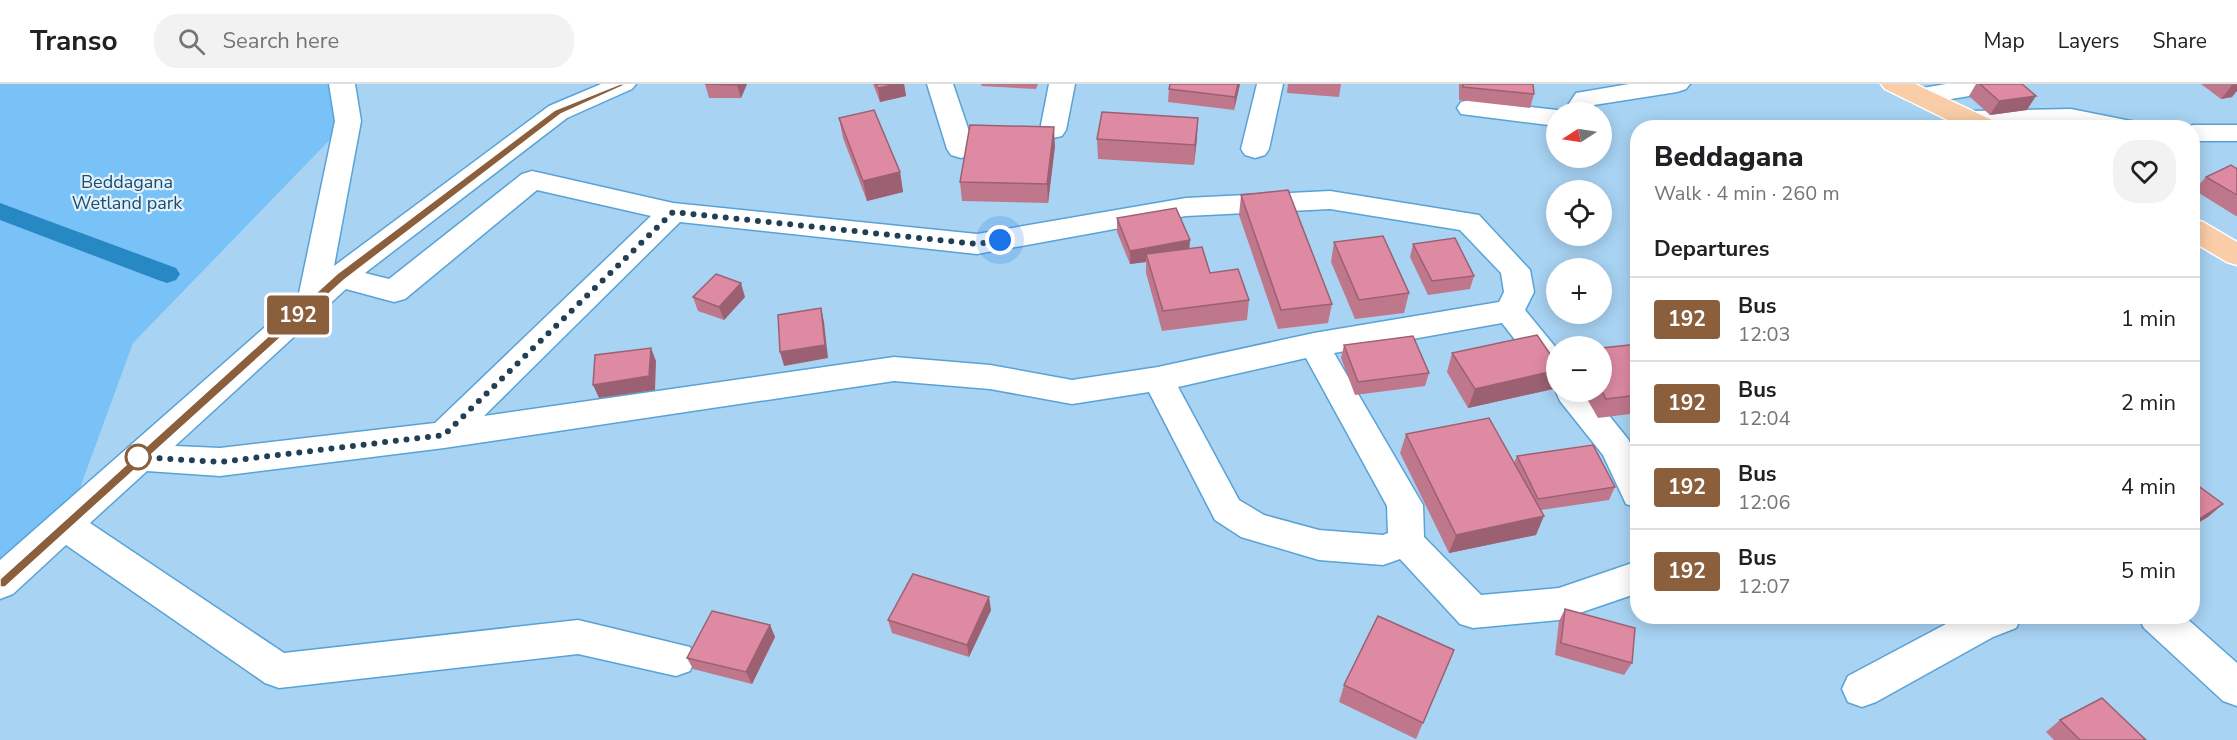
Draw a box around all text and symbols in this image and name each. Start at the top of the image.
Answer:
search box [154,14,574,68]
text: Transo [30,22,118,60]
icon: search [175,25,208,58]
text: Search here [223,26,339,56]
text: Map [1983,27,2025,55]
text: Layers [2058,27,2119,55]
text: Share [2152,27,2207,55]
north arrow [1546,102,1612,168]
map controls [1546,102,1612,402]
text: Beddagana [1654,138,1804,176]
button: heart [2113,140,2176,203]
park label: Beddagana Wetland park [72,170,183,215]
button: locate [1546,180,1612,246]
text: Walk · 4 min · 260 m [1654,180,1840,207]
your location [985,225,1015,255]
text: Departures [1654,234,1769,264]
button: + [1546,258,1612,324]
text: Bus [1738,291,1777,321]
line badge: 192 [264,296,332,334]
text: 192 [279,301,317,329]
text: 1 min [2121,304,2176,334]
text: 192 [1668,305,1706,333]
text: 12:03 [1738,321,1791,348]
button: − [1546,336,1612,402]
text: Bus [1738,375,1777,405]
text: 2 min [2121,388,2176,418]
text: 192 [1668,389,1706,417]
text: 12:04 [1738,405,1791,432]
unlabelled marker [125,444,151,470]
text: Bus [1738,459,1777,489]
text: 4 min [2121,472,2176,502]
text: 192 [1668,473,1706,501]
text: 12:06 [1738,489,1791,516]
text: Bus [1738,543,1777,573]
text: 5 min [2121,556,2176,586]
text: 192 [1668,557,1706,585]
text: 12:07 [1738,573,1791,600]

